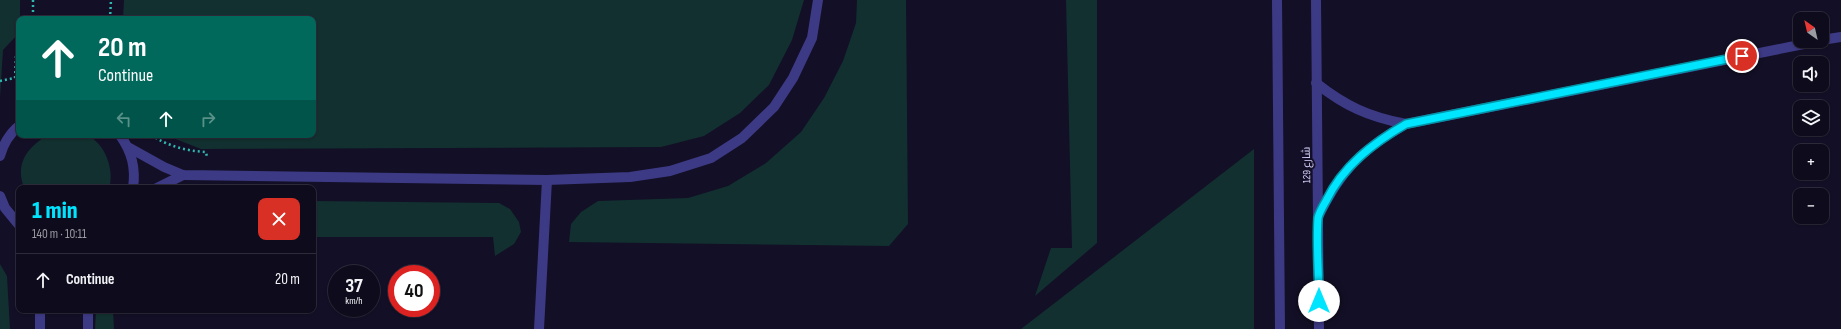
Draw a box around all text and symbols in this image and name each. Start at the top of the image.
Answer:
north arrow [1793,12,1829,48]
map controls [1793,12,1829,224]
text: 20 m [98,31,147,64]
icon: ahead [32,32,84,84]
pin [1725,39,1759,73]
icon: arrive [1731,45,1753,67]
button: sound [1793,56,1829,92]
text: Continue [98,65,153,86]
button: layers [1793,100,1829,136]
icon: left [113,108,135,130]
icon: ahead [155,108,177,130]
icon: right [197,108,219,130]
button: + [1793,144,1829,180]
street label: شارع 129 [1300,147,1314,183]
button: − [1793,188,1829,224]
text: 1 min [32,196,78,225]
button: close [258,198,300,240]
text: 140 m · 10:11 [32,226,87,242]
speed limit sign: 40 [388,265,440,317]
icon: ahead [32,269,54,291]
text: Continue [66,270,115,289]
text: 20 m [275,270,300,289]
text: 37 [345,274,363,298]
position arrow [1298,280,1340,322]
text: km/h [345,295,363,307]

